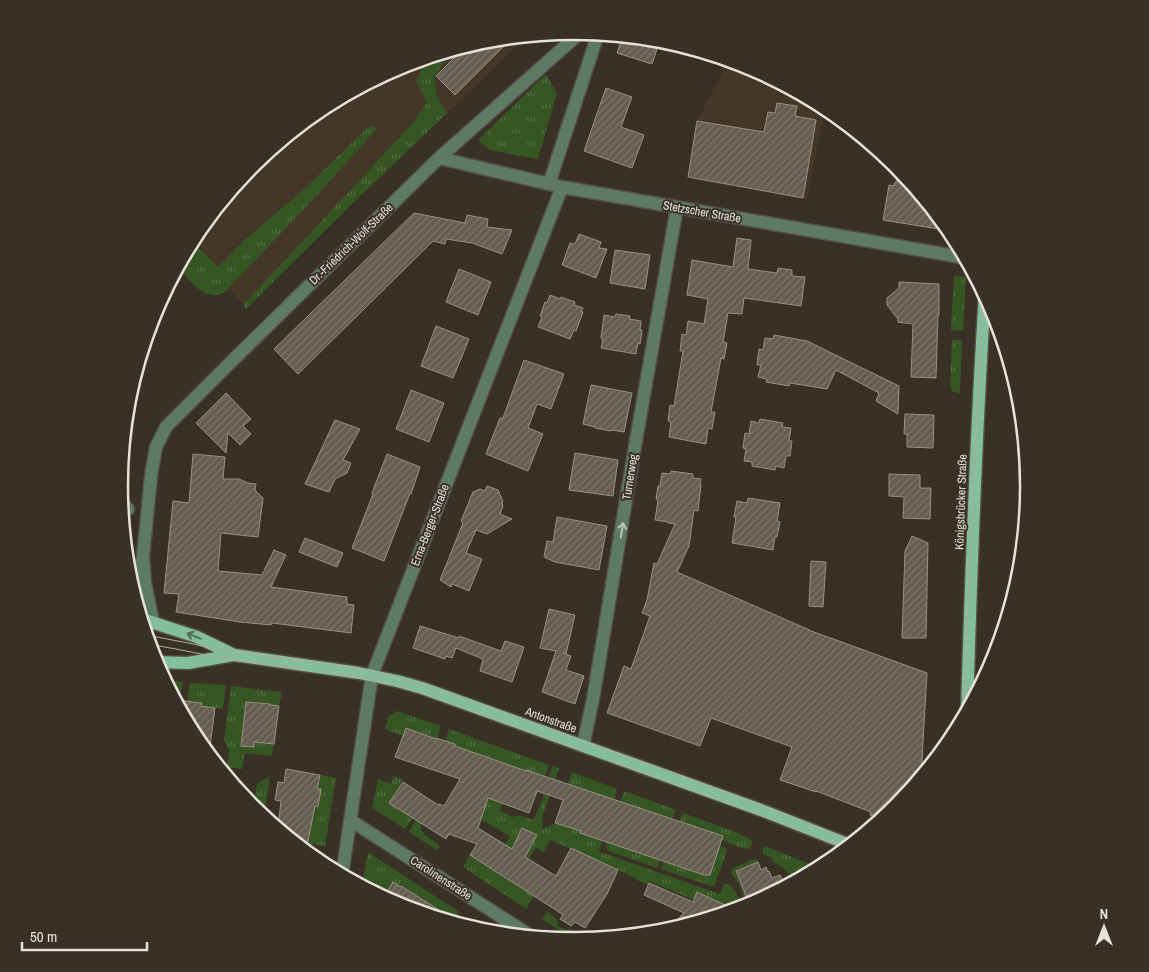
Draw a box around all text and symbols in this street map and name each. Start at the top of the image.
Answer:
street label: Stetzscher Straße [662,197,742,227]
street label: Dr.-Friedrich-Wolf-Straße [306,200,396,288]
street label: Turnerweg [618,452,642,501]
street label: Königsbrücker Straße [951,454,971,550]
street label: Erna-Berger-Straße [407,482,453,568]
one-way arrow [617,522,627,538]
one-way arrow [187,631,202,640]
street label: Antonstraße [522,703,579,737]
street label: Carolinenstraße [407,852,475,904]
north arrow [1079,902,1129,952]
text: N [1100,905,1108,923]
scale bar [22,920,148,952]
text: 50 m [30,926,57,947]

